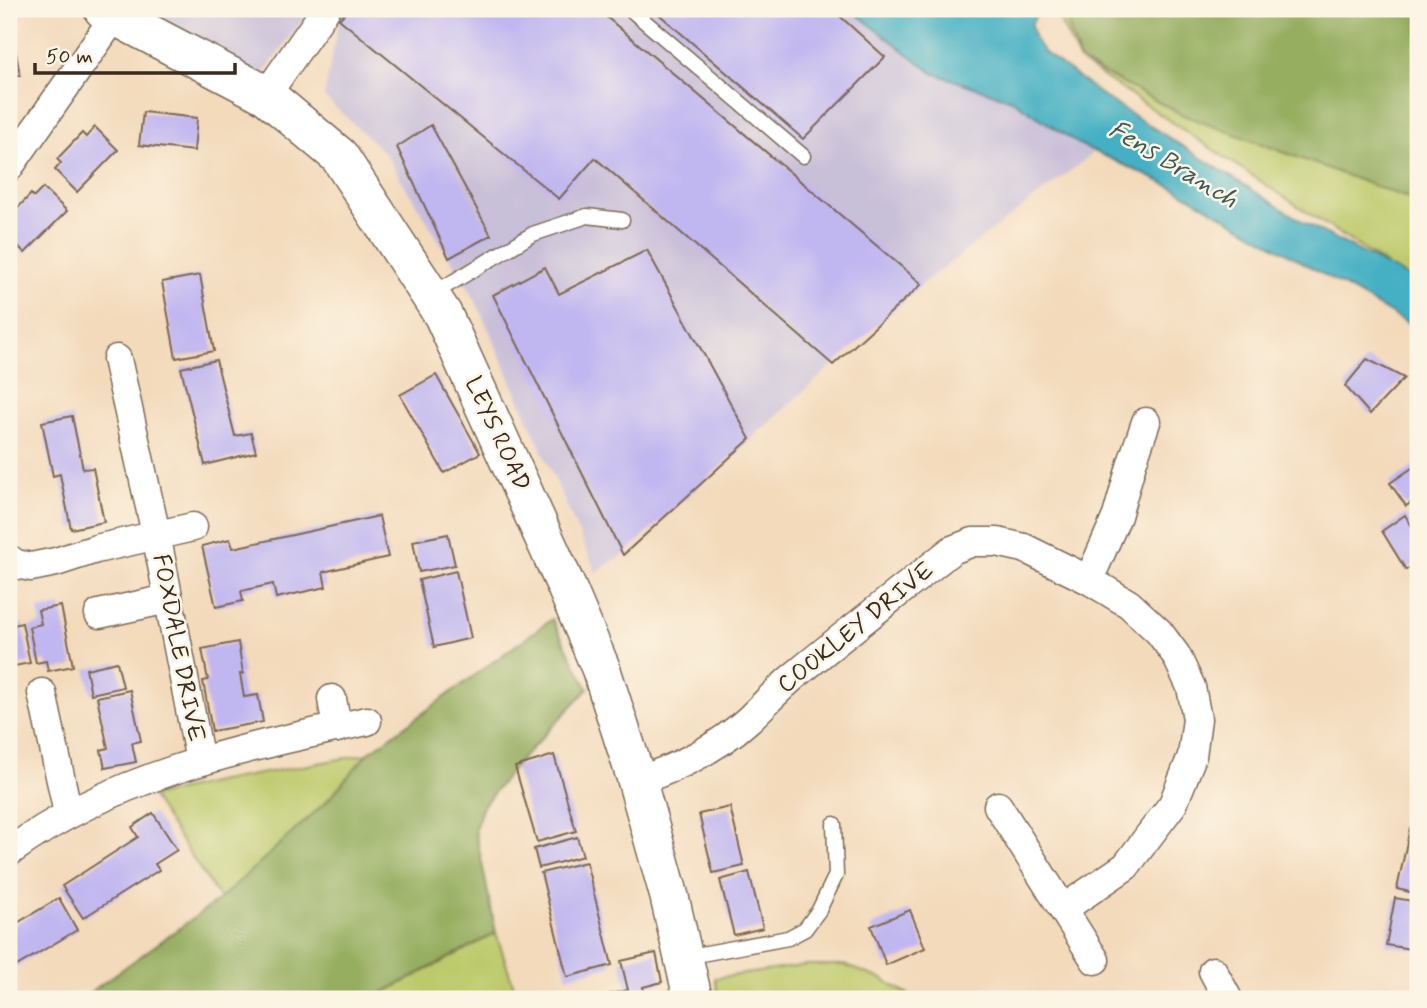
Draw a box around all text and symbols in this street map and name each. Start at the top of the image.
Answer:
scale bar [35,32,234,76]
text: 50 m [46,43,93,71]
water label: Fens Branch [1102,113,1244,217]
street label: LEYS ROAD [457,372,537,496]
street label: FOXDALE DRIVE [145,551,211,745]
street label: COOKLEY DRIVE [771,555,941,701]

